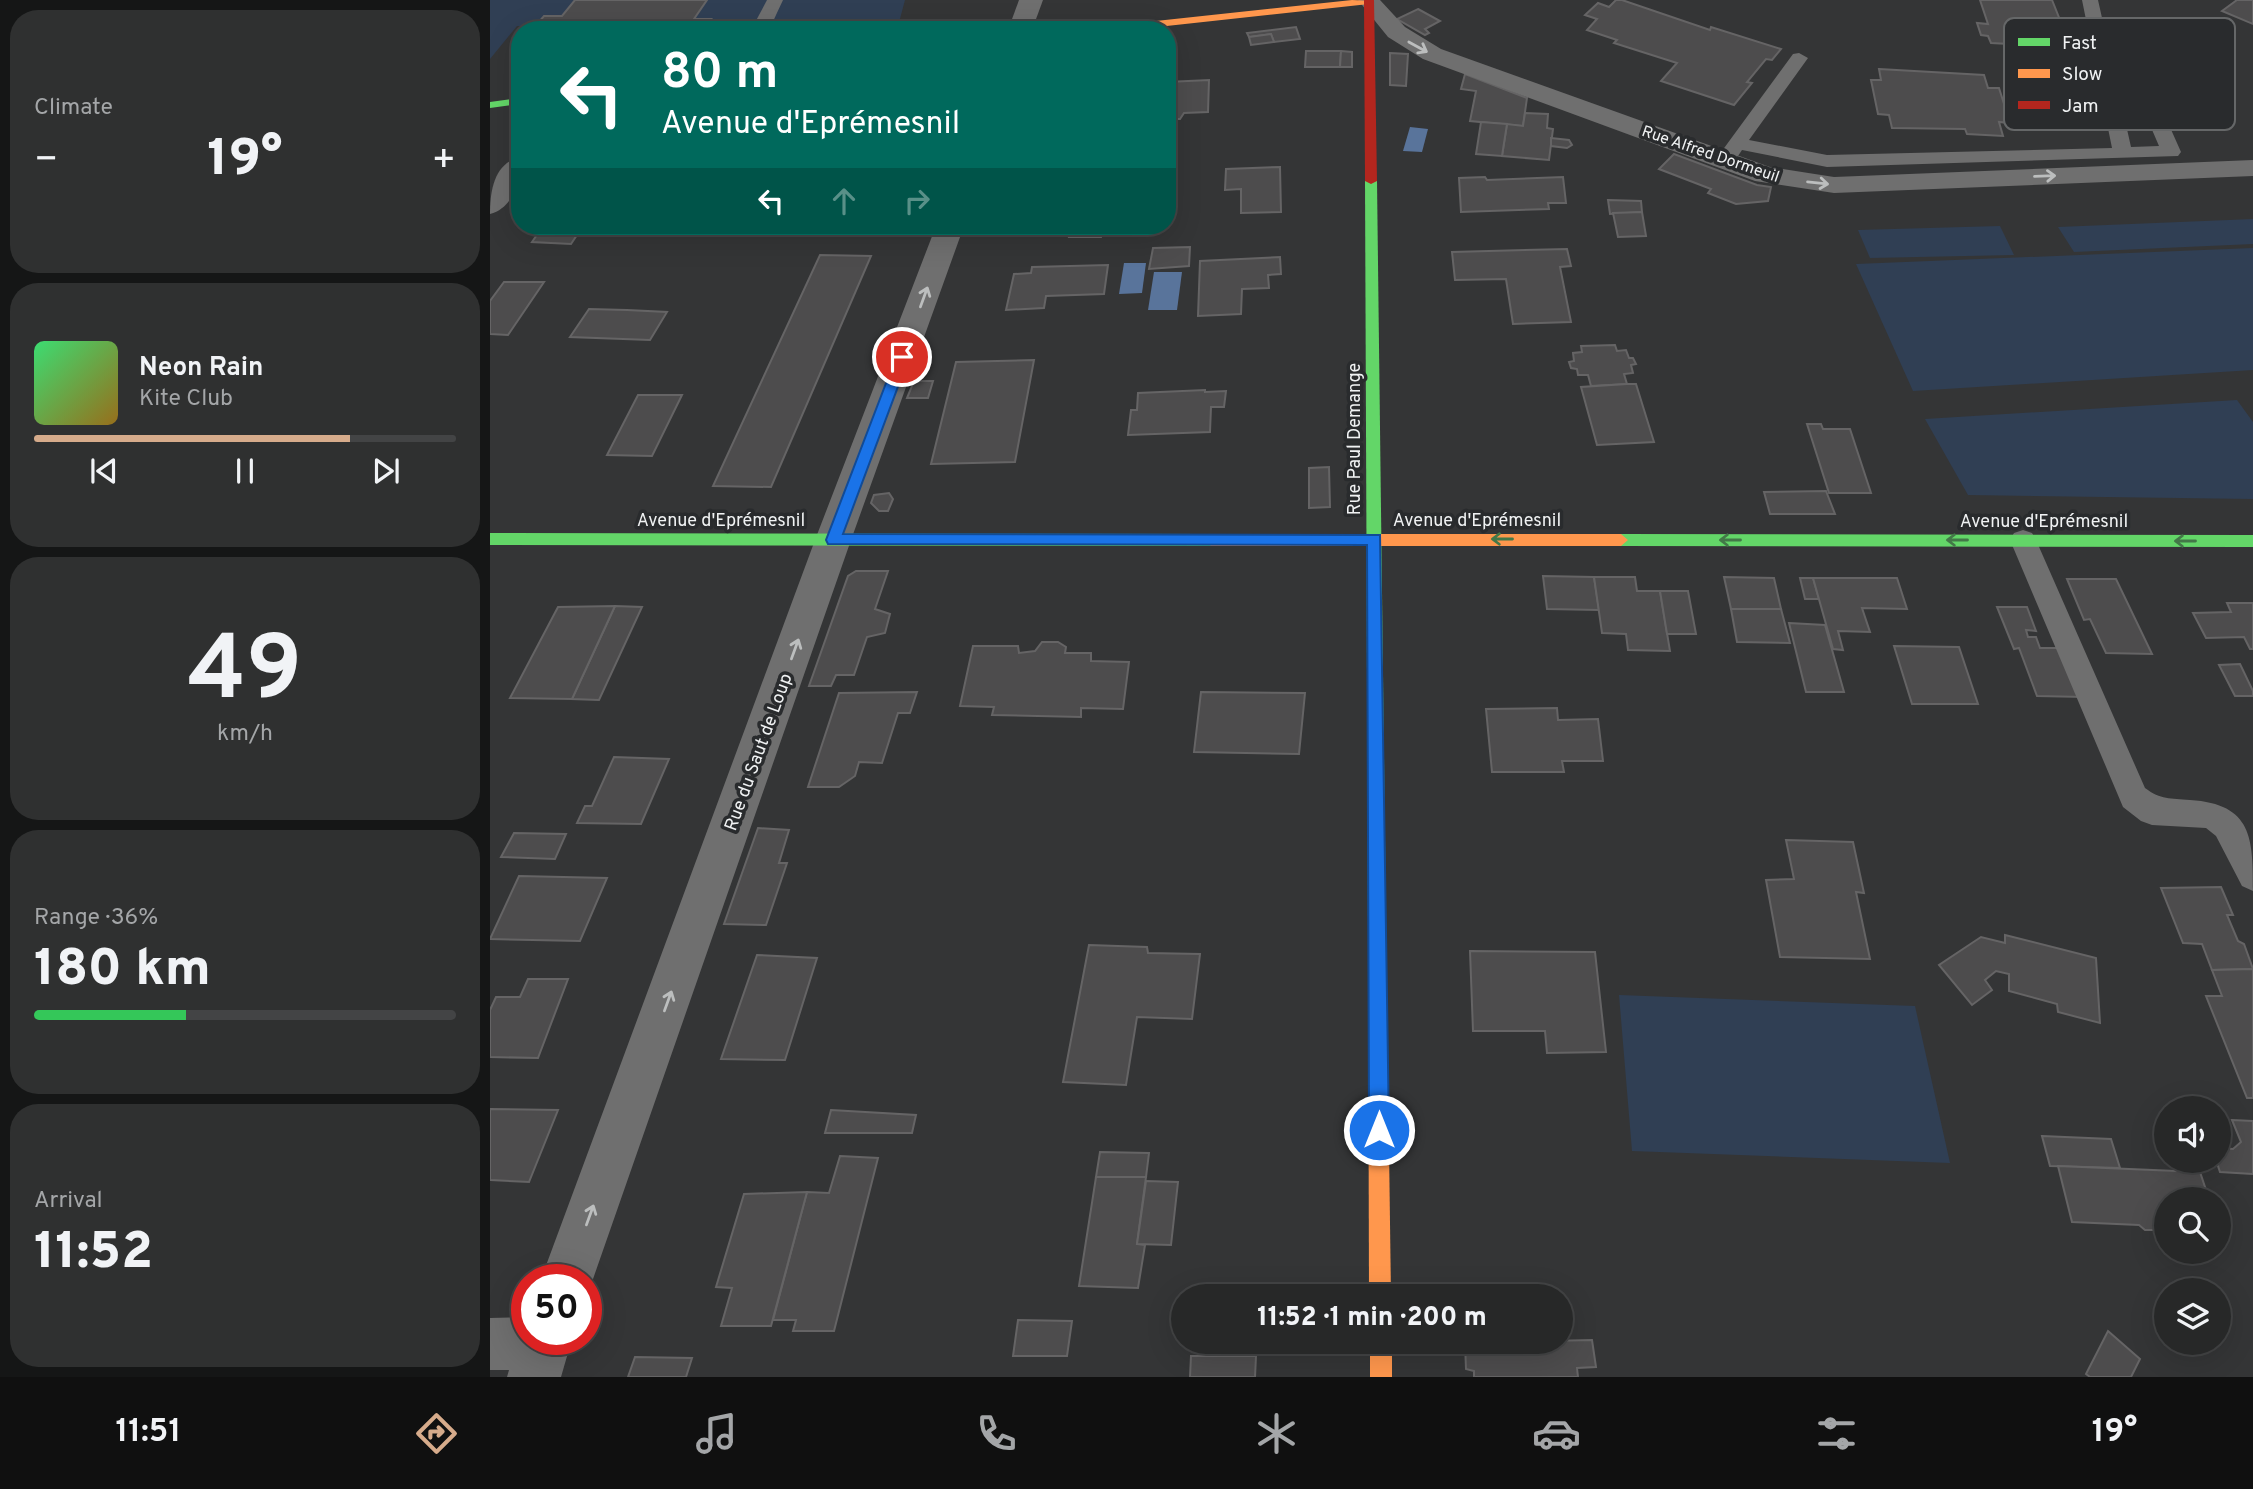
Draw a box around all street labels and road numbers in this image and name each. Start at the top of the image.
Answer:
street label: Rue Alfred Dormeuil [1639,122,1782,188]
street label: Rue Paul Demange [1344,363,1367,515]
street label: Avenue d'Eprémesnil [637,510,805,533]
street label: Avenue d'Eprémesnil [1393,510,1561,533]
street label: Avenue d'Eprémesnil [1960,511,2128,534]
street label: Rue du Saut de Loup [720,671,799,834]

